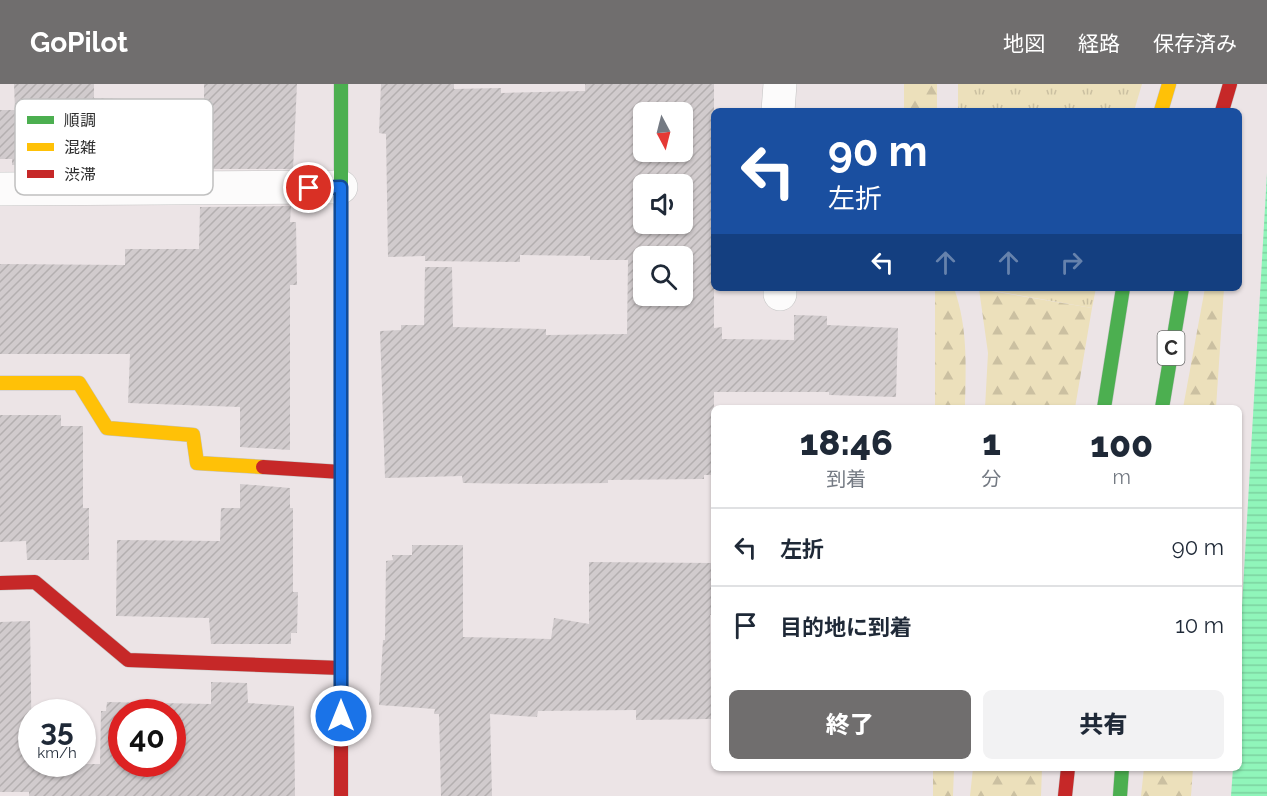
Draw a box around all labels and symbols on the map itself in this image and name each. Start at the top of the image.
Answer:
legend [15,99,213,195]
north arrow [633,102,693,162]
text: 順調 [64,111,96,130]
text: 混雑 [64,138,96,157]
pin [283,162,334,213]
text: 渋滞 [64,165,96,184]
road number: C [1158,331,1184,365]
position arrow [309,684,373,748]
speed limit sign: 40 [108,699,186,777]

